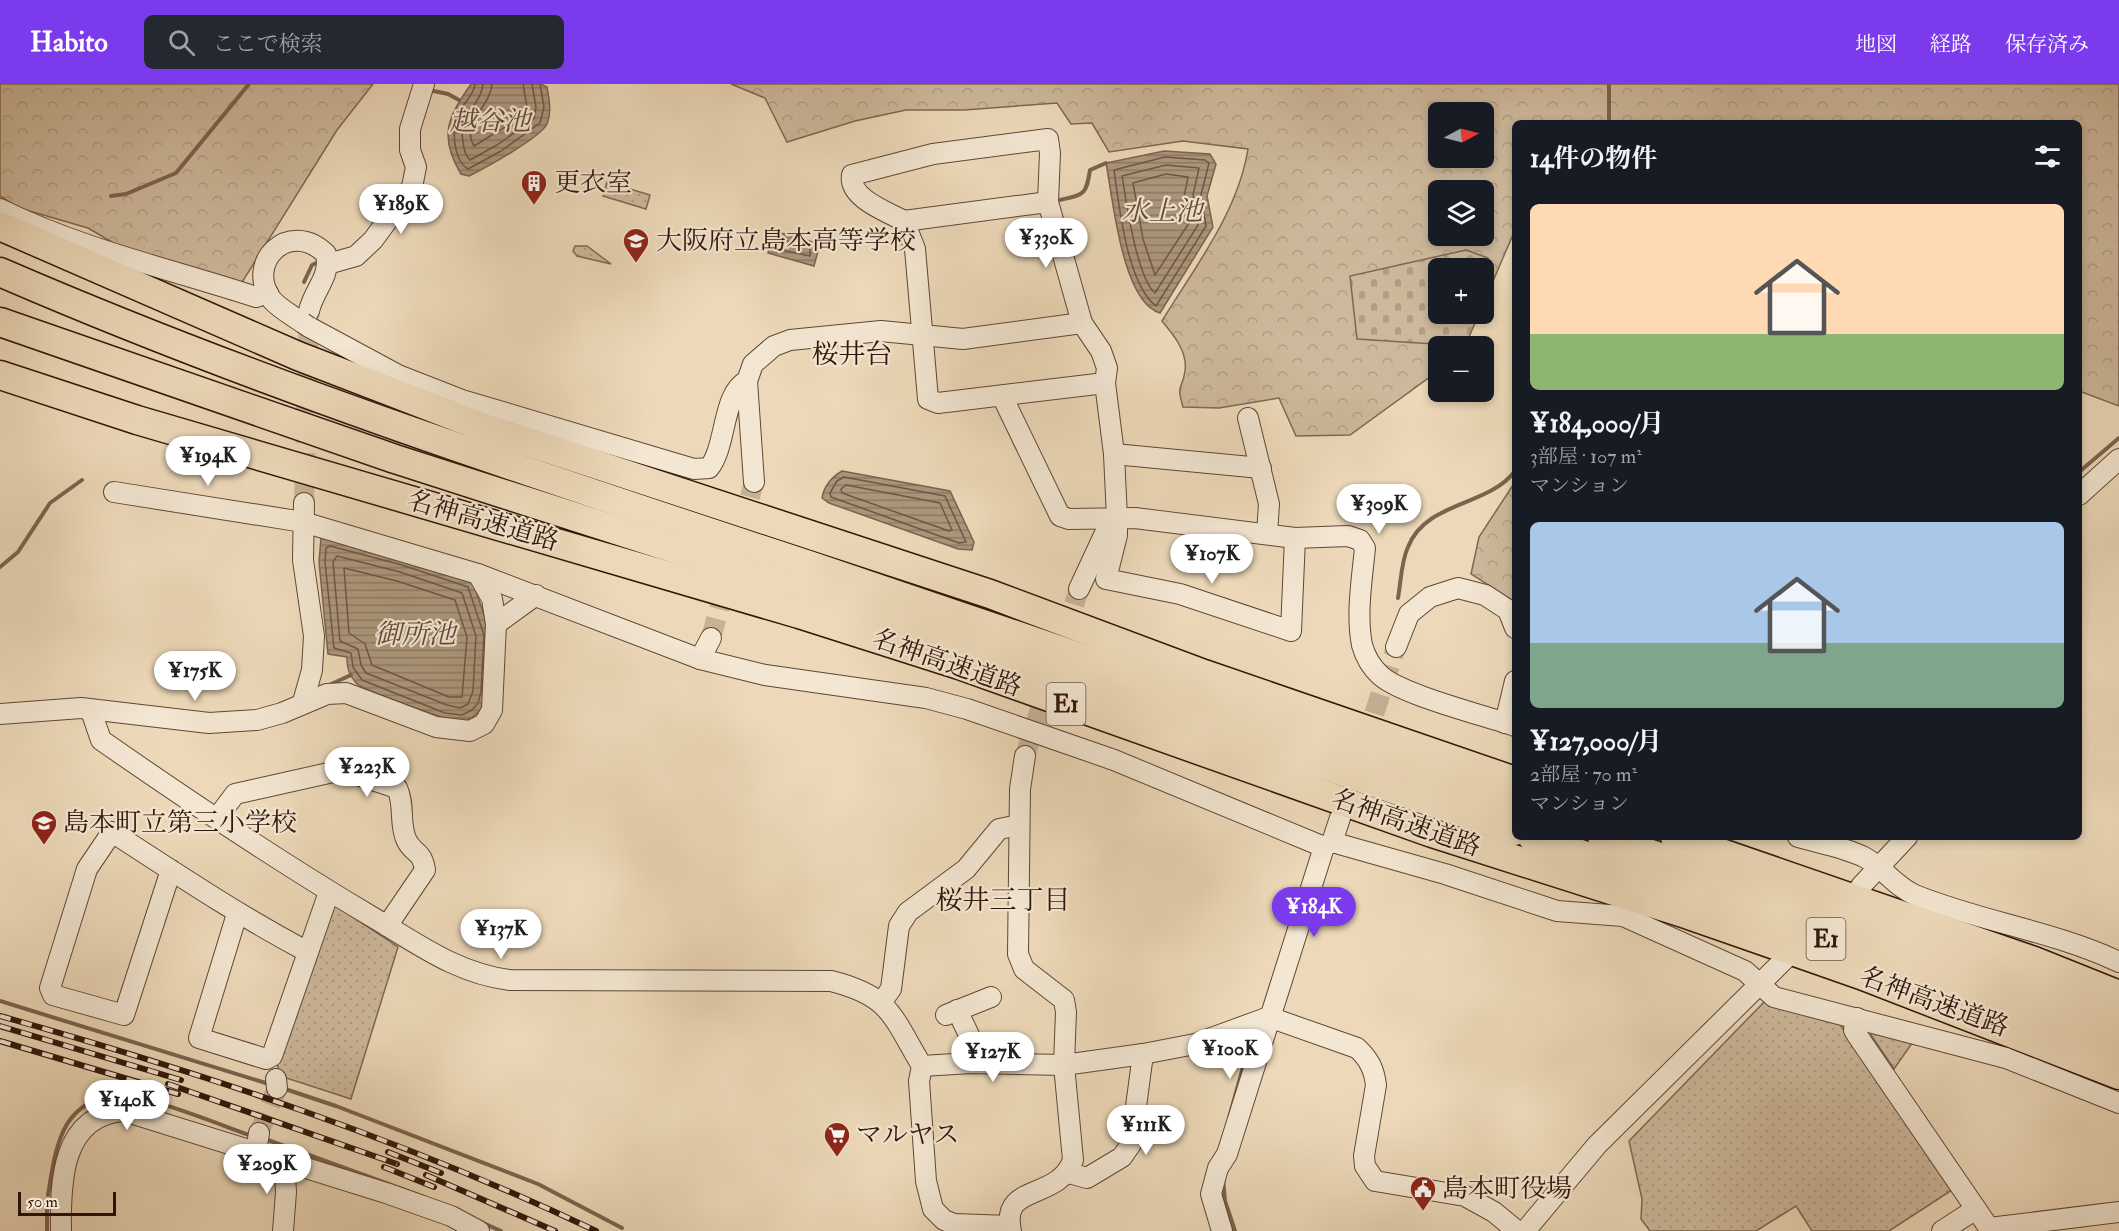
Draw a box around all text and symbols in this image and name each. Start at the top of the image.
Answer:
search box [144,15,564,69]
text: Habito [30,25,108,60]
icon: search [165,26,198,59]
text: ここで検索 [213,30,323,58]
text: 地図 [1855,31,1897,58]
text: 経路 [1930,31,1972,58]
text: 保存済み [2005,31,2089,58]
north arrow [1428,102,1494,168]
map controls [1428,102,1494,402]
water label: 越谷池 [450,105,533,138]
icon: filters [2031,140,2064,173]
text: 14件の物件 [1530,143,1657,175]
place label: 更衣室 [554,167,632,199]
building icon: 更衣室 [519,168,549,206]
button: layers [1428,180,1494,246]
pin: ¥189K [359,184,443,235]
text: ¥189K [373,191,429,216]
water label: 水上池 [1122,195,1205,228]
pin: ¥330K [1004,218,1088,269]
place label: 大阪府立島本高等学校 [656,225,916,257]
text: ¥330K [1019,225,1073,250]
school or university icon: 大阪府立島本高等学校 [621,226,651,264]
icon: home [1743,243,1851,351]
button: + [1428,258,1494,324]
button: − [1428,336,1494,402]
district label: 桜井台 [812,338,893,371]
text: ¥184,000/月 [1530,408,1665,440]
pin: ¥194K [166,436,250,487]
text: ¥194K [179,443,237,468]
text: 3部屋 · 107 m² [1530,444,1642,469]
text: マンション [1530,473,1629,498]
street label: 名神高速道路 [404,484,562,558]
pin: ¥309K [1337,484,1421,535]
text: ¥309K [1350,491,1408,516]
pin: ¥107K [1170,534,1254,585]
text: ¥107K [1184,541,1240,566]
icon: home [1743,561,1851,669]
water label: 御所池 [375,618,458,651]
street label: 名神高速道路 [868,622,1026,704]
pin: ¥175K [153,651,237,702]
text: ¥175K [168,658,222,683]
road number: E1 [1046,683,1086,725]
text: ¥127,000/月 [1530,726,1662,758]
pin: ¥223K [325,747,409,798]
text: ¥223K [339,754,395,779]
text: 2部屋 · 70 m² [1530,762,1637,787]
street label: 名神高速道路 [1327,782,1485,864]
text: マンション [1530,791,1629,816]
place label: 島本町立第三小学校 [63,807,297,839]
school or university icon: 島本町立第三小学校 [29,808,59,846]
district label: 桜井三丁目 [936,884,1071,917]
pin: ¥184K [1272,887,1356,938]
text: ¥184K [1286,894,1342,919]
pin: ¥137K [459,909,543,960]
text: ¥137K [474,916,528,941]
road number: E1 [1806,918,1846,960]
street label: 名神高速道路 [1855,960,2013,1044]
pin: ¥100K [1188,1029,1272,1080]
pin: ¥127K [951,1032,1035,1083]
text: ¥100K [1202,1036,1258,1061]
text: ¥127K [965,1039,1021,1064]
pin: ¥140K [85,1080,169,1131]
text: ¥140K [98,1087,156,1112]
pin: ¥111K [1104,1105,1188,1156]
text: ¥111K [1121,1112,1171,1137]
place label: マルヤス [856,1119,959,1151]
supermarket icon: マルヤス [822,1120,852,1158]
pin: ¥209K [225,1144,309,1195]
text: ¥209K [237,1151,297,1176]
place label: 島本町役場 [1442,1173,1572,1205]
public building icon: 島本町役場 [1408,1174,1438,1212]
scale bar [18,1189,116,1216]
text: 50 m [27,1192,58,1212]

